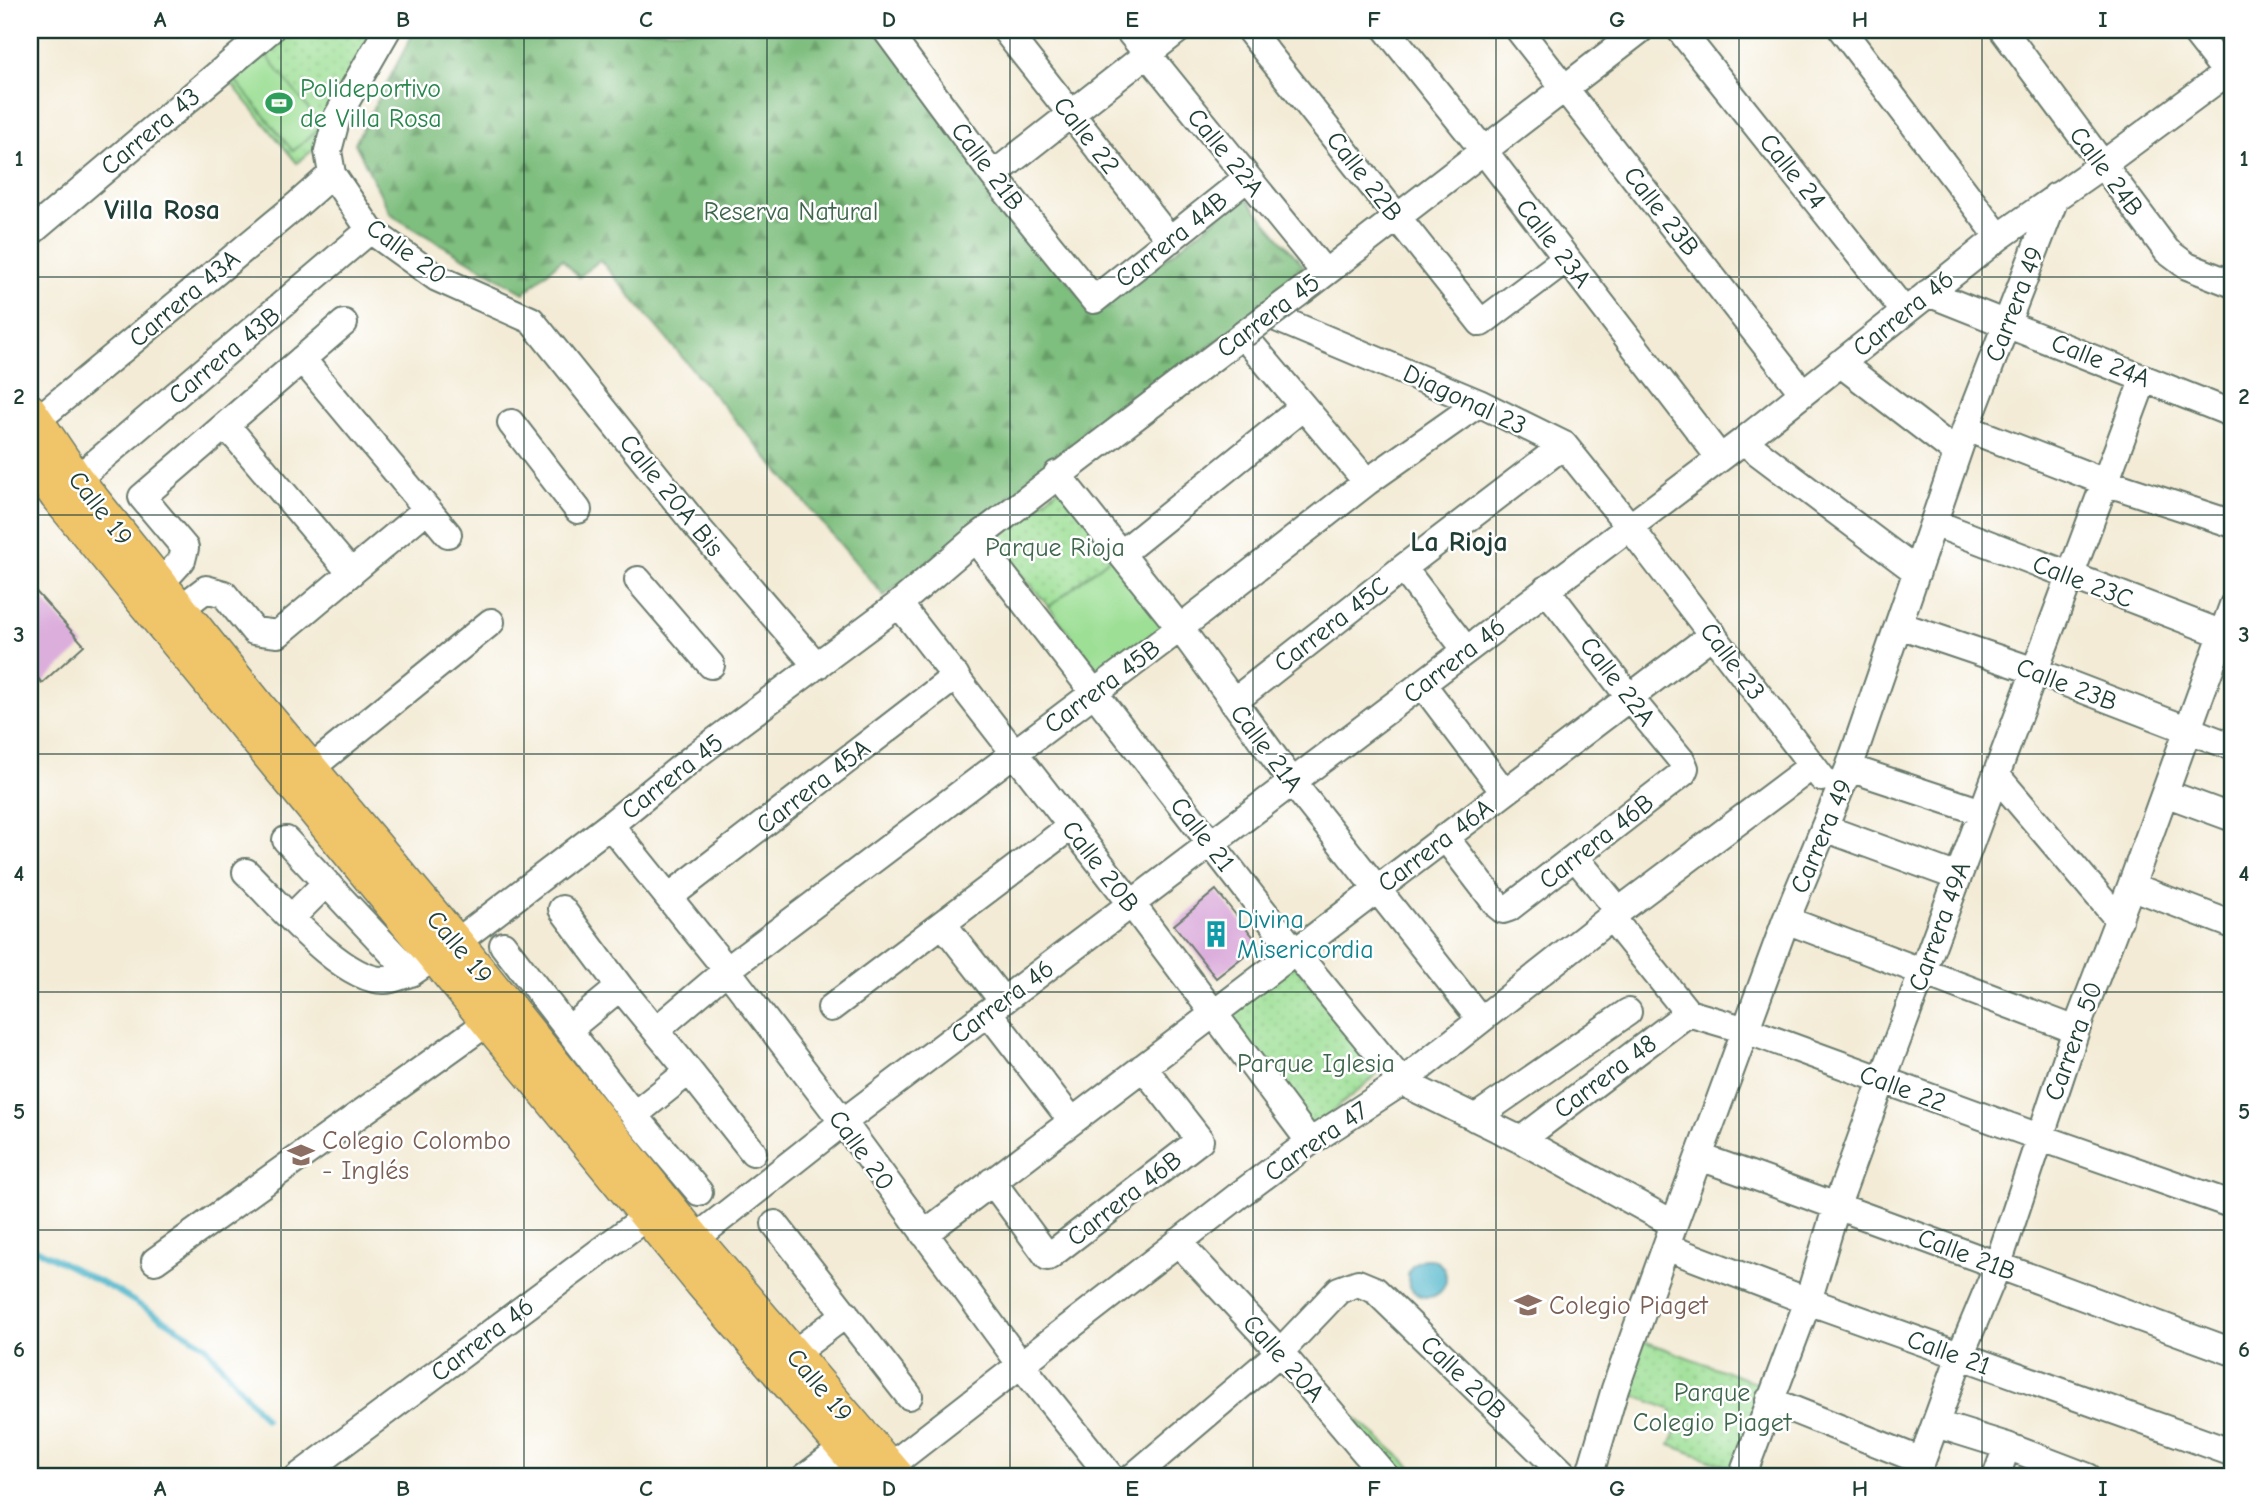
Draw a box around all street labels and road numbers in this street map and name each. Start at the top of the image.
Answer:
street label: Carrera 43 [95,82,206,182]
street label: Calle 22 [1047,91,1126,180]
street label: Calle 22A [1181,102,1270,203]
street label: Calle 21B [944,117,1030,217]
street label: Calle 24B [2063,121,2150,222]
street label: Calle 22B [1320,126,1409,228]
street label: Calle 24 [1753,128,1832,215]
street label: Calle 23B [1617,161,1705,262]
street label: Carrera 44B [1109,185,1234,294]
street label: Calle 23A [1509,193,1597,294]
street label: Calle 20 [360,213,452,291]
street label: Carrera 49 [1979,243,2051,366]
street label: Carrera 43A [123,244,246,354]
street label: Carrera 46 [1847,264,1960,364]
street label: Carrera 45 [1211,267,1326,364]
street label: Carrera 43B [163,300,287,411]
street label: Calle 24A [2047,328,2154,394]
street label: Diagonal 23 [1398,358,1531,441]
street label: Calle 20A Bis [613,428,730,563]
street label: Calle 19 [62,465,139,552]
street label: Calle 23C [2028,549,2137,615]
street label: Carrera 45C [1268,571,1395,679]
street label: Carrera 46 [1398,612,1512,710]
street label: Calle 23 [1693,617,1771,706]
street label: Calle 22A [1573,631,1661,732]
street label: Carrera 45B [1039,634,1166,740]
street label: Calle 23B [2012,652,2121,718]
street label: Calle 21A [1224,699,1309,798]
street label: Carrera 45 [616,728,730,826]
street label: Carrera 45A [751,733,877,841]
street label: Carrera 49 [1784,775,1859,898]
street label: Carrera 46B [1533,788,1660,896]
street label: Calle 21 [1164,791,1241,878]
street label: Carrera 46A [1372,793,1499,899]
street label: Calle 20B [1055,815,1145,918]
street label: Carrera 49A [1903,857,1977,995]
street label: Calle 19 [420,905,499,990]
street label: Carrera 46 [945,953,1060,1050]
street label: Carrera 50 [2039,978,2109,1105]
street label: Carrera 48 [1548,1029,1663,1125]
street label: Calle 22 [1855,1060,1950,1118]
street label: Carrera 47 [1259,1095,1374,1188]
street label: Calle 20 [822,1105,900,1197]
street label: Carrera 46B [1061,1145,1188,1253]
street label: Calle 21B [1913,1223,2020,1287]
street label: Carrera 46 [425,1291,540,1388]
street label: Calle 20A [1236,1309,1330,1408]
street label: Calle 21 [1903,1324,1994,1382]
street label: Calle 20B [1414,1329,1513,1426]
street label: Calle 19 [780,1343,859,1428]

